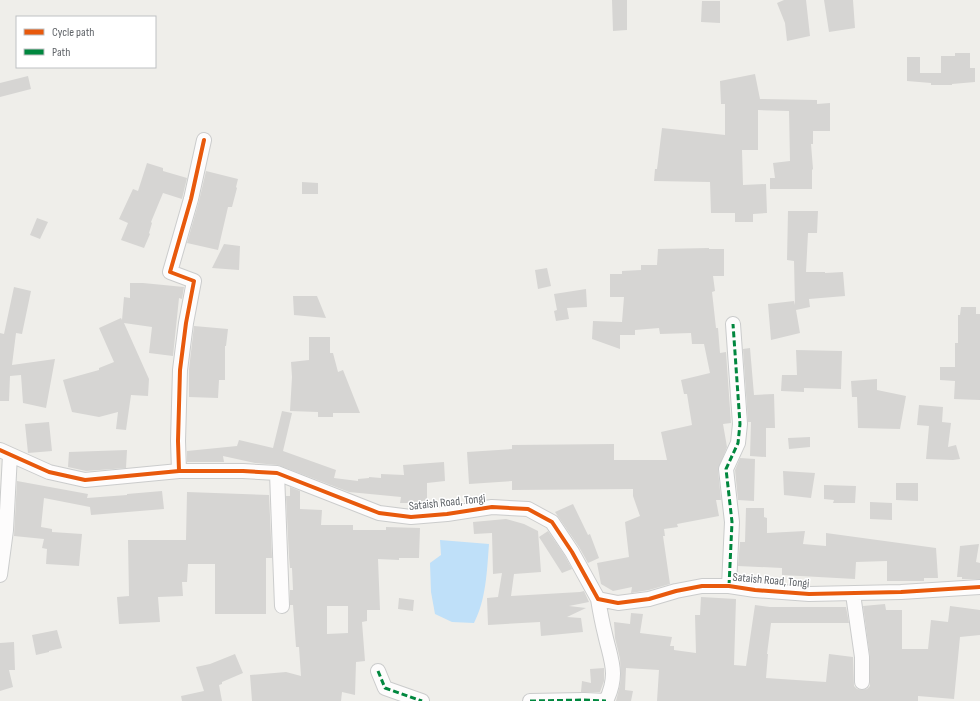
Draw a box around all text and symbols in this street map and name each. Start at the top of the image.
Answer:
legend [16,16,156,68]
text: Cycle path [52,25,94,40]
text: Path [52,45,70,60]
street label: Sataish Road, Tongi [408,491,486,514]
street label: Sataish Road, Tongi [732,570,810,591]

